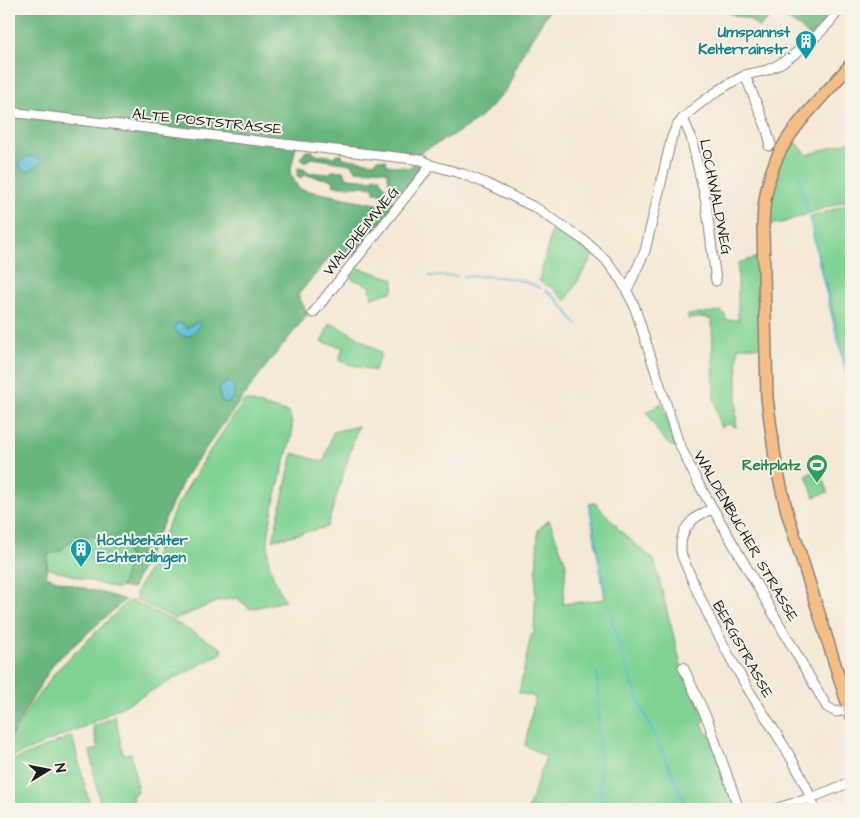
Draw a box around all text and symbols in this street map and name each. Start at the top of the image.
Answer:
place label: Umspannst Kelterrainstr. [698,22,791,60]
building icon: Umspannst Kelterrainstr. [794,29,818,60]
street label: ALTE POSTSTRASSE [131,103,283,140]
street label: LOCHWALDWEG [694,137,737,257]
street label: WALDHEIMWEG [319,182,404,281]
street label: WALDENBUCHER STRASSE [688,447,803,626]
sports icon: Reitplatz [805,453,829,484]
place label: Reitplatz [742,455,802,476]
place label: Hochbehälter Echterdingen [97,530,189,570]
building icon: Hochbehälter Echterdingen [69,537,93,568]
street label: BERGSTRASSE [707,597,778,702]
north arrow [22,746,72,796]
text: N [49,762,70,774]

